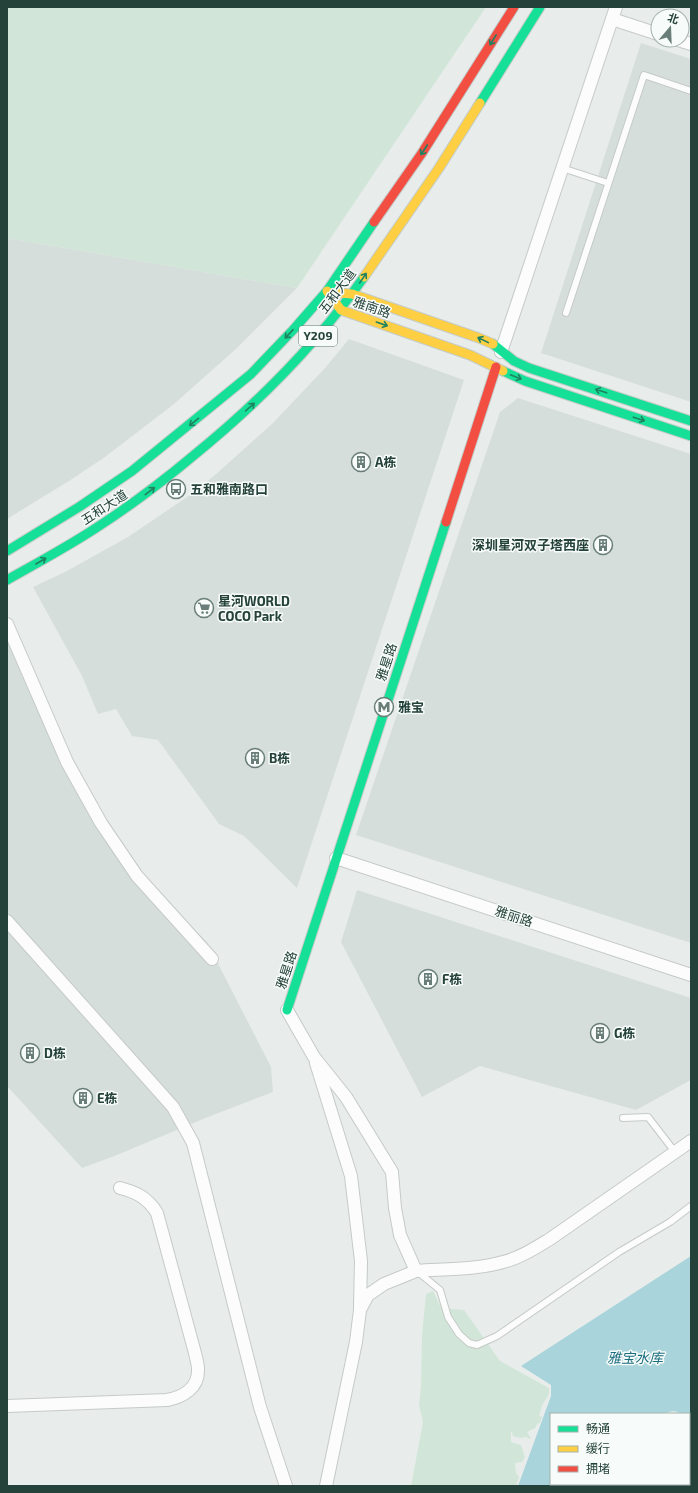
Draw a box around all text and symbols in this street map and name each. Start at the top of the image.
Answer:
north arrow [650,8,690,48]
text: 北 [666,10,681,26]
one-way arrow [489,34,497,45]
one-way arrow [419,144,427,156]
street label: 五和大道 [315,265,359,317]
one-way arrow [359,273,367,284]
street label: 雅南路 [351,293,393,321]
one-way arrow [376,321,389,328]
road number: Y209 [299,326,337,346]
one-way arrow [285,329,294,339]
one-way arrow [477,336,489,343]
one-way arrow [509,374,521,382]
one-way arrow [594,387,607,394]
one-way arrow [245,403,255,412]
one-way arrow [633,415,645,423]
one-way arrow [188,417,199,426]
building icon: A栋 [350,451,372,473]
place label: A栋 [375,454,397,470]
bus stop icon: 五和雅南路口 [165,478,187,500]
place label: 五和雅南路口 [190,481,268,497]
street label: 五和大道 [78,486,130,528]
one-way arrow [145,487,156,495]
building icon: 深圳星河双子塔西座 [592,534,614,556]
place label: 深圳星河双子塔西座 [472,537,589,553]
one-way arrow [35,556,47,564]
place label: 星河WORLD COCO Park [218,593,290,624]
supermarket icon: 星河WORLD COCO Park [193,597,215,619]
street label: 雅星路 [372,641,400,683]
metro station icon: 雅宝 [373,696,395,718]
place label: 雅宝 [398,699,424,715]
building icon: B栋 [244,747,266,769]
place label: B栋 [269,750,290,766]
street label: 雅丽路 [493,902,535,930]
street label: 雅星路 [272,949,300,991]
building icon: F栋 [417,968,439,990]
place label: F栋 [442,971,462,987]
building icon: G栋 [589,1022,611,1044]
place label: G栋 [614,1025,635,1041]
building icon: D栋 [19,1042,41,1064]
place label: D栋 [44,1045,66,1061]
building icon: E栋 [72,1087,94,1109]
place label: E栋 [97,1090,118,1106]
water label: 雅宝水库 [607,1349,665,1366]
legend [550,1413,690,1485]
text: 畅通 [586,1421,610,1435]
text: 缓行 [586,1441,610,1455]
text: 拥堵 [586,1461,610,1475]

